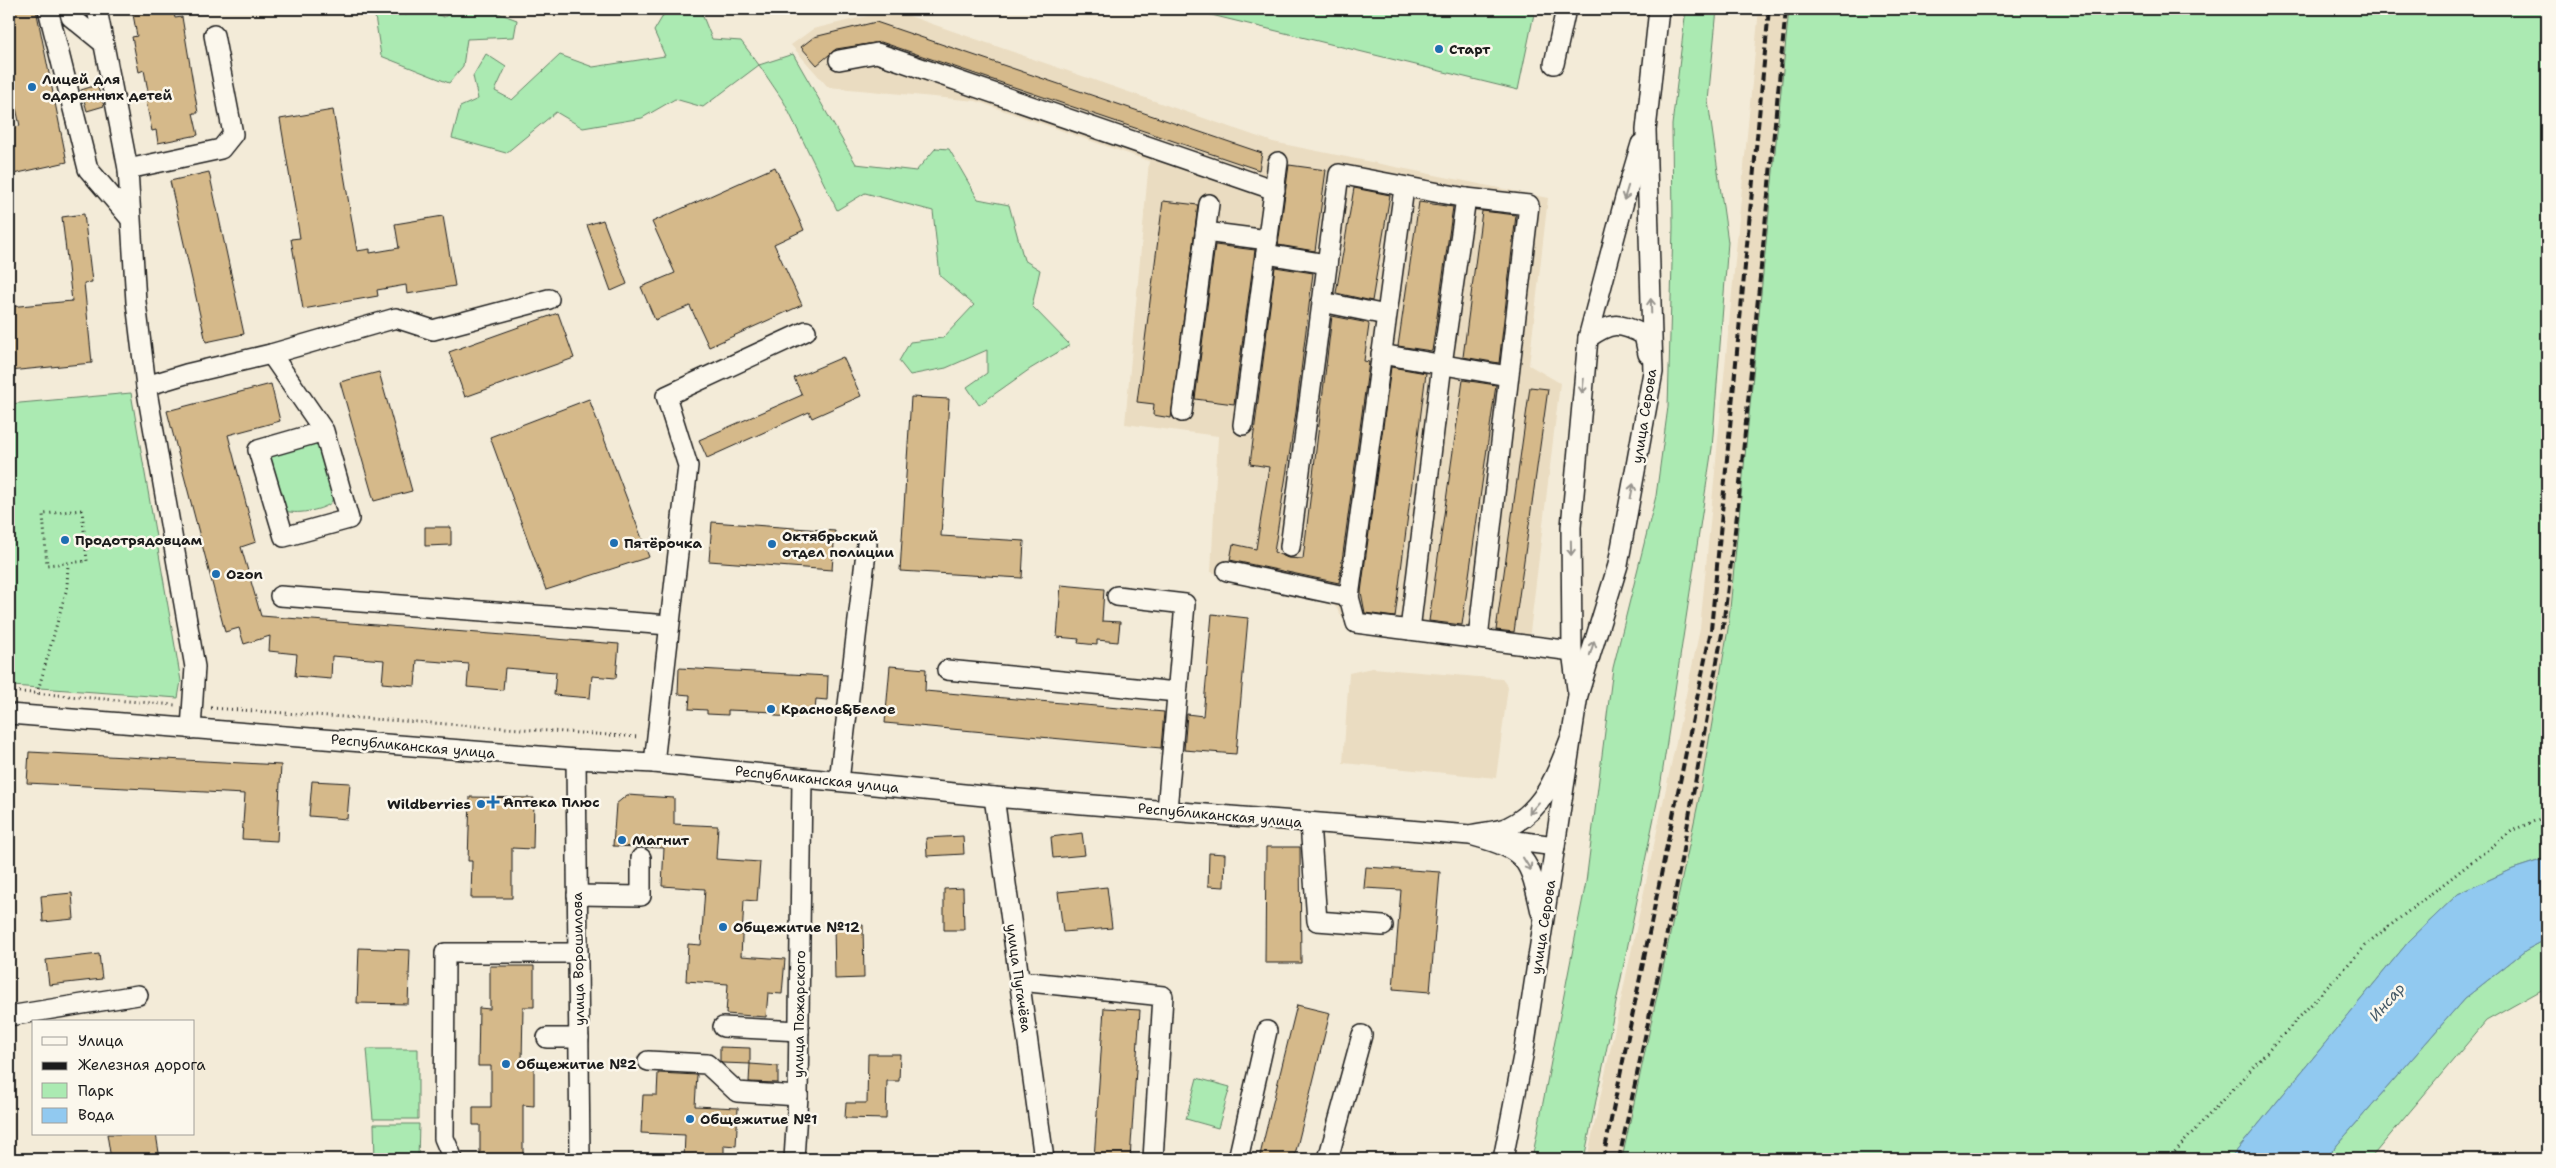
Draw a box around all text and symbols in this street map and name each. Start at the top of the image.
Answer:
place label: Старт [1449,40,1491,58]
marker: Старт [1433,43,1445,55]
place label: Лицей для одаренных детей [42,70,172,104]
marker: Лицей для одаренных детей [26,81,38,93]
one-way arrow [1621,185,1631,201]
one-way arrow [1646,298,1656,314]
street label: улица Серова [1628,367,1660,465]
one-way arrow [1579,378,1588,394]
one-way arrow [1628,483,1637,499]
place label: Октябрьский отдел полиции [782,527,894,561]
place label: Продотрядовцам [75,531,203,549]
marker: Продотрядовцам [59,534,71,546]
place label: Пятёрочка [624,534,703,552]
marker: Пятёрочка [608,537,620,549]
marker: Октябрьский отдел полиции [766,538,778,550]
one-way arrow [1566,540,1576,556]
place label: Ozon [226,565,263,583]
marker: Ozon [210,568,222,580]
one-way arrow [1588,640,1598,656]
place label: Красное&Белое [781,700,896,718]
marker: Красное&Белое [765,703,777,715]
street label: Республиканская улица [330,730,496,762]
street label: Республиканская улица [734,761,900,797]
place label: Аптека Плюс [503,793,600,811]
place label: Wildberries [387,795,471,813]
marker: Аптека Плюс [487,796,499,808]
marker: Wildberries [475,798,487,810]
street label: Республиканская улица [1137,799,1303,831]
one-way arrow [1528,801,1540,814]
place label: Магнит [632,831,690,849]
marker: Магнит [616,834,628,846]
one-way arrow [1522,857,1532,871]
street label: улица Серова [1527,878,1559,976]
street label: улица Ворошилова [568,892,588,1026]
place label: Общежитие №12 [733,918,860,936]
marker: Общежитие №12 [717,921,729,933]
street label: улица Пугачёва [1002,923,1036,1034]
street label: улица Пожарского [789,950,809,1078]
water label: Инсар [2365,979,2409,1025]
legend [32,1020,195,1136]
text: Улица [78,1031,124,1051]
text: Железная дорога [78,1055,206,1075]
place label: Общежитие №2 [516,1055,637,1073]
marker: Общежитие №2 [500,1058,512,1070]
text: Парк [78,1081,114,1101]
text: Вода [78,1105,115,1125]
place label: Общежитие №1 [700,1110,817,1128]
marker: Общежитие №1 [684,1113,696,1125]

